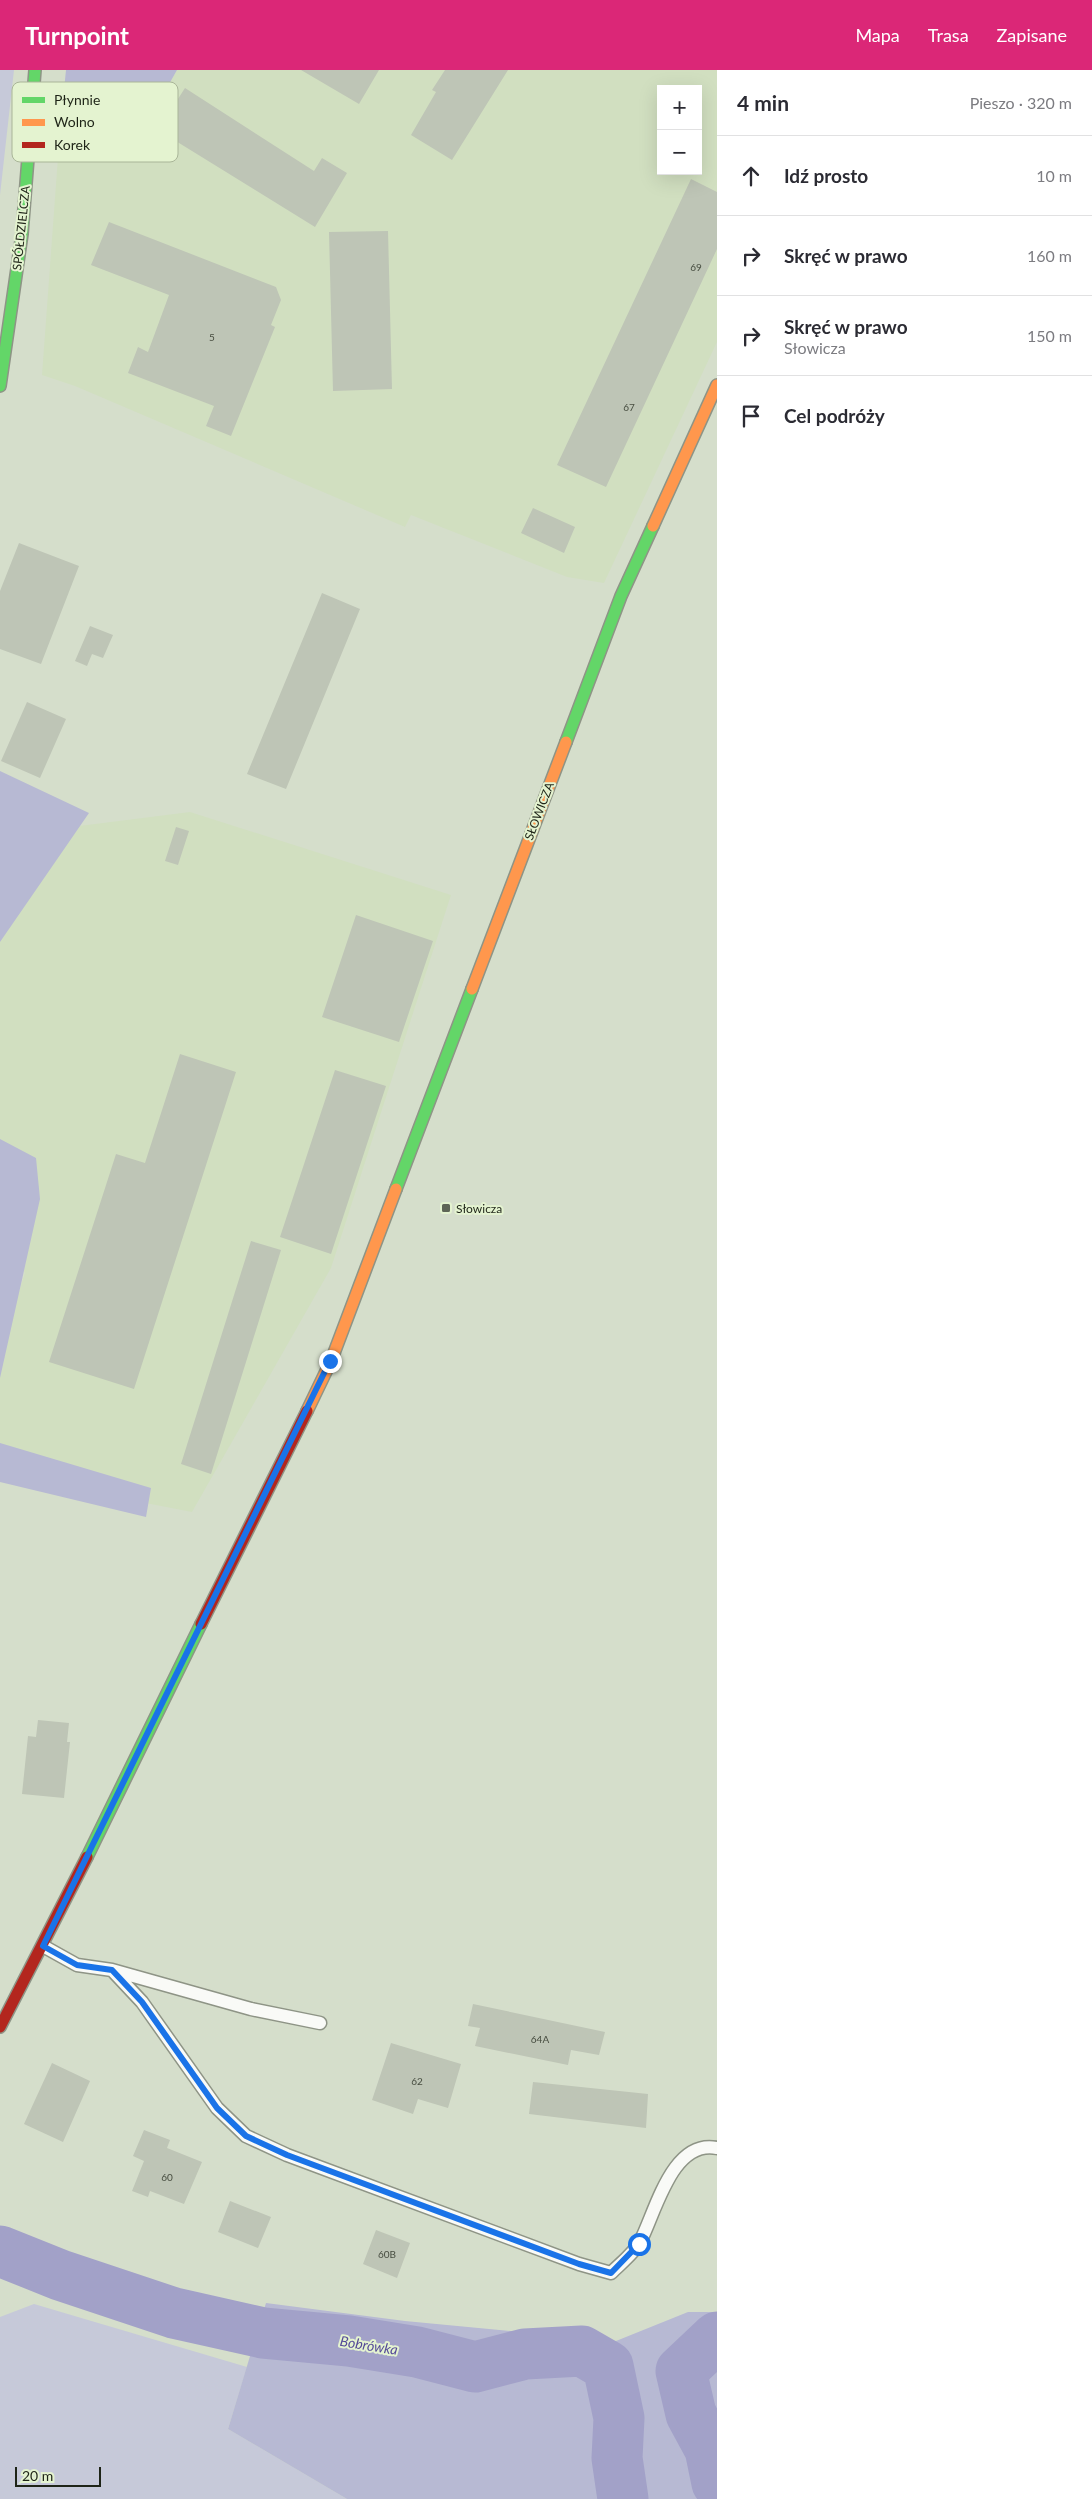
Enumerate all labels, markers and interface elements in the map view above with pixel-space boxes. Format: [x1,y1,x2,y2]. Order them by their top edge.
text: Turnpoint [25,21,129,50]
text: Mapa [855,24,900,46]
text: Trasa [928,24,969,46]
text: Zapisane [997,24,1067,46]
legend [12,82,178,162]
map controls [657,85,702,175]
button: + [657,85,702,130]
text: 4 min [737,90,789,115]
text: Płynnie [54,91,100,108]
text: Pieszo · 320 m [970,93,1072,112]
text: Wolno [54,113,95,130]
button: − [657,130,702,175]
text: Korek [54,136,91,153]
icon: ahead [737,162,765,190]
text: Idź prosto [784,164,868,187]
text: 10 m [1036,166,1072,185]
street label: SPÓŁDZIELCZA [9,184,33,271]
icon: right [737,242,765,270]
text: Skręć w prawo [784,244,908,267]
text: 160 m [1027,246,1072,265]
house number: 69 [690,261,702,273]
text: Skręć w prawo [784,315,908,338]
icon: right [737,322,765,350]
text: 150 m [1027,326,1072,345]
house number: 5 [209,331,215,343]
text: Słowicza [784,338,846,357]
house number: 67 [623,401,635,413]
icon: arrive [737,402,765,430]
text: Cel podróży [784,404,885,427]
street label: SŁOWICZA [521,779,557,842]
place label: Słowicza [456,1201,502,1216]
marker: Słowicza [440,1202,452,1214]
route end [319,1350,342,1373]
house number: 64A [531,2033,549,2045]
house number: 62 [411,2075,423,2087]
house number: 60 [161,2171,173,2183]
route start [628,2233,651,2256]
house number: 60B [378,2248,396,2260]
water label: Bobrówka [339,2332,399,2358]
scale bar [15,2464,101,2487]
text: 20 m [22,2467,53,2484]

